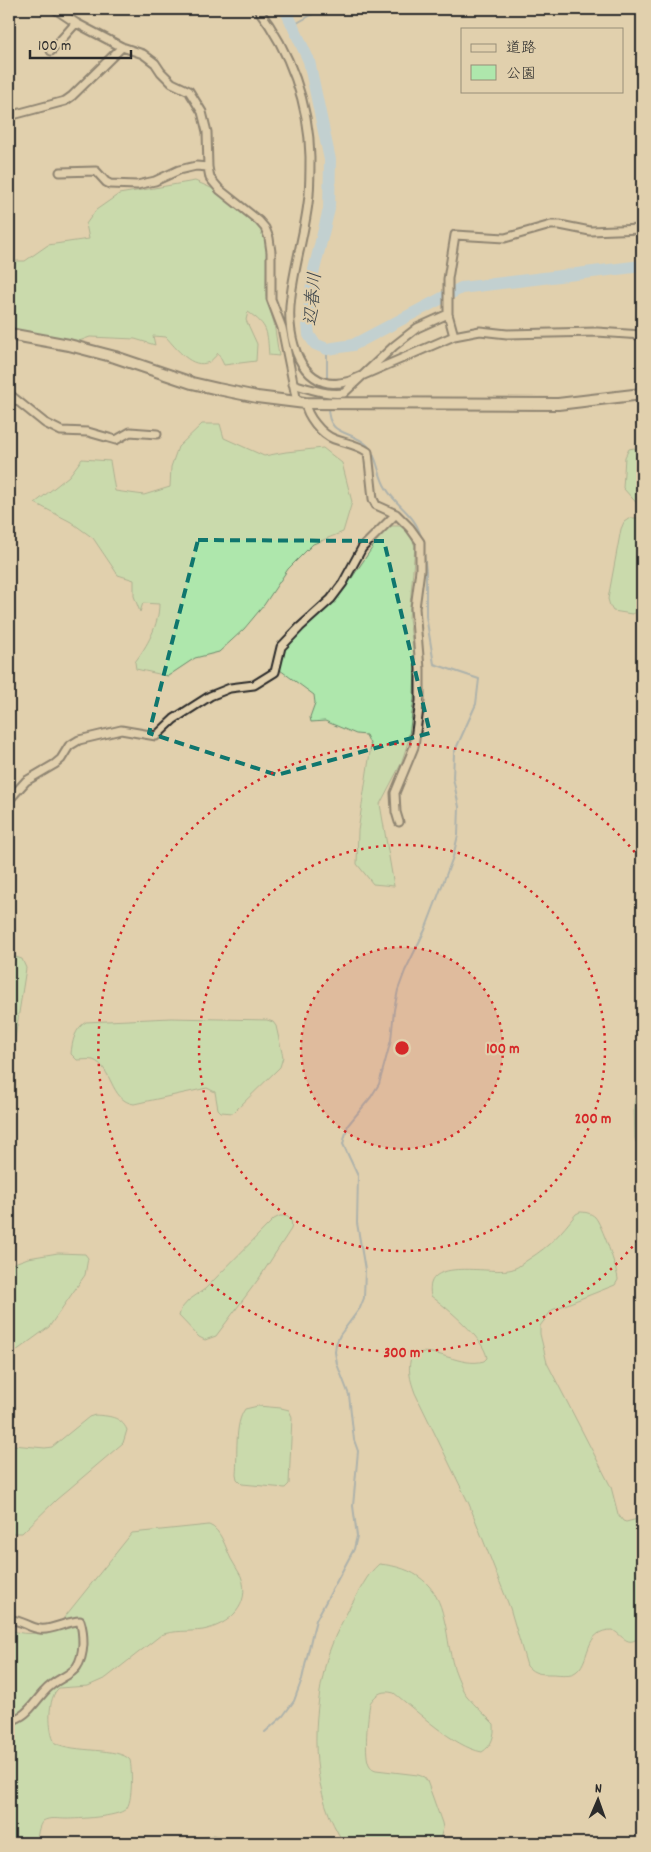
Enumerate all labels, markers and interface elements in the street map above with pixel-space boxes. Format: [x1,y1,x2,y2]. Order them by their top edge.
scale bar [30,28,131,60]
legend [461,28,624,92]
text: 100 m [38,36,71,58]
text: 道路 [506,38,536,60]
text: 公園 [506,64,536,86]
water label: 辺春川 [300,271,329,327]
centre of rings [393,1039,411,1057]
text: 100 m [486,1039,520,1061]
text: 200 m [575,1109,611,1131]
text: 300 m [384,1343,420,1365]
north arrow [574,1774,624,1824]
text: N [595,1779,602,1799]

